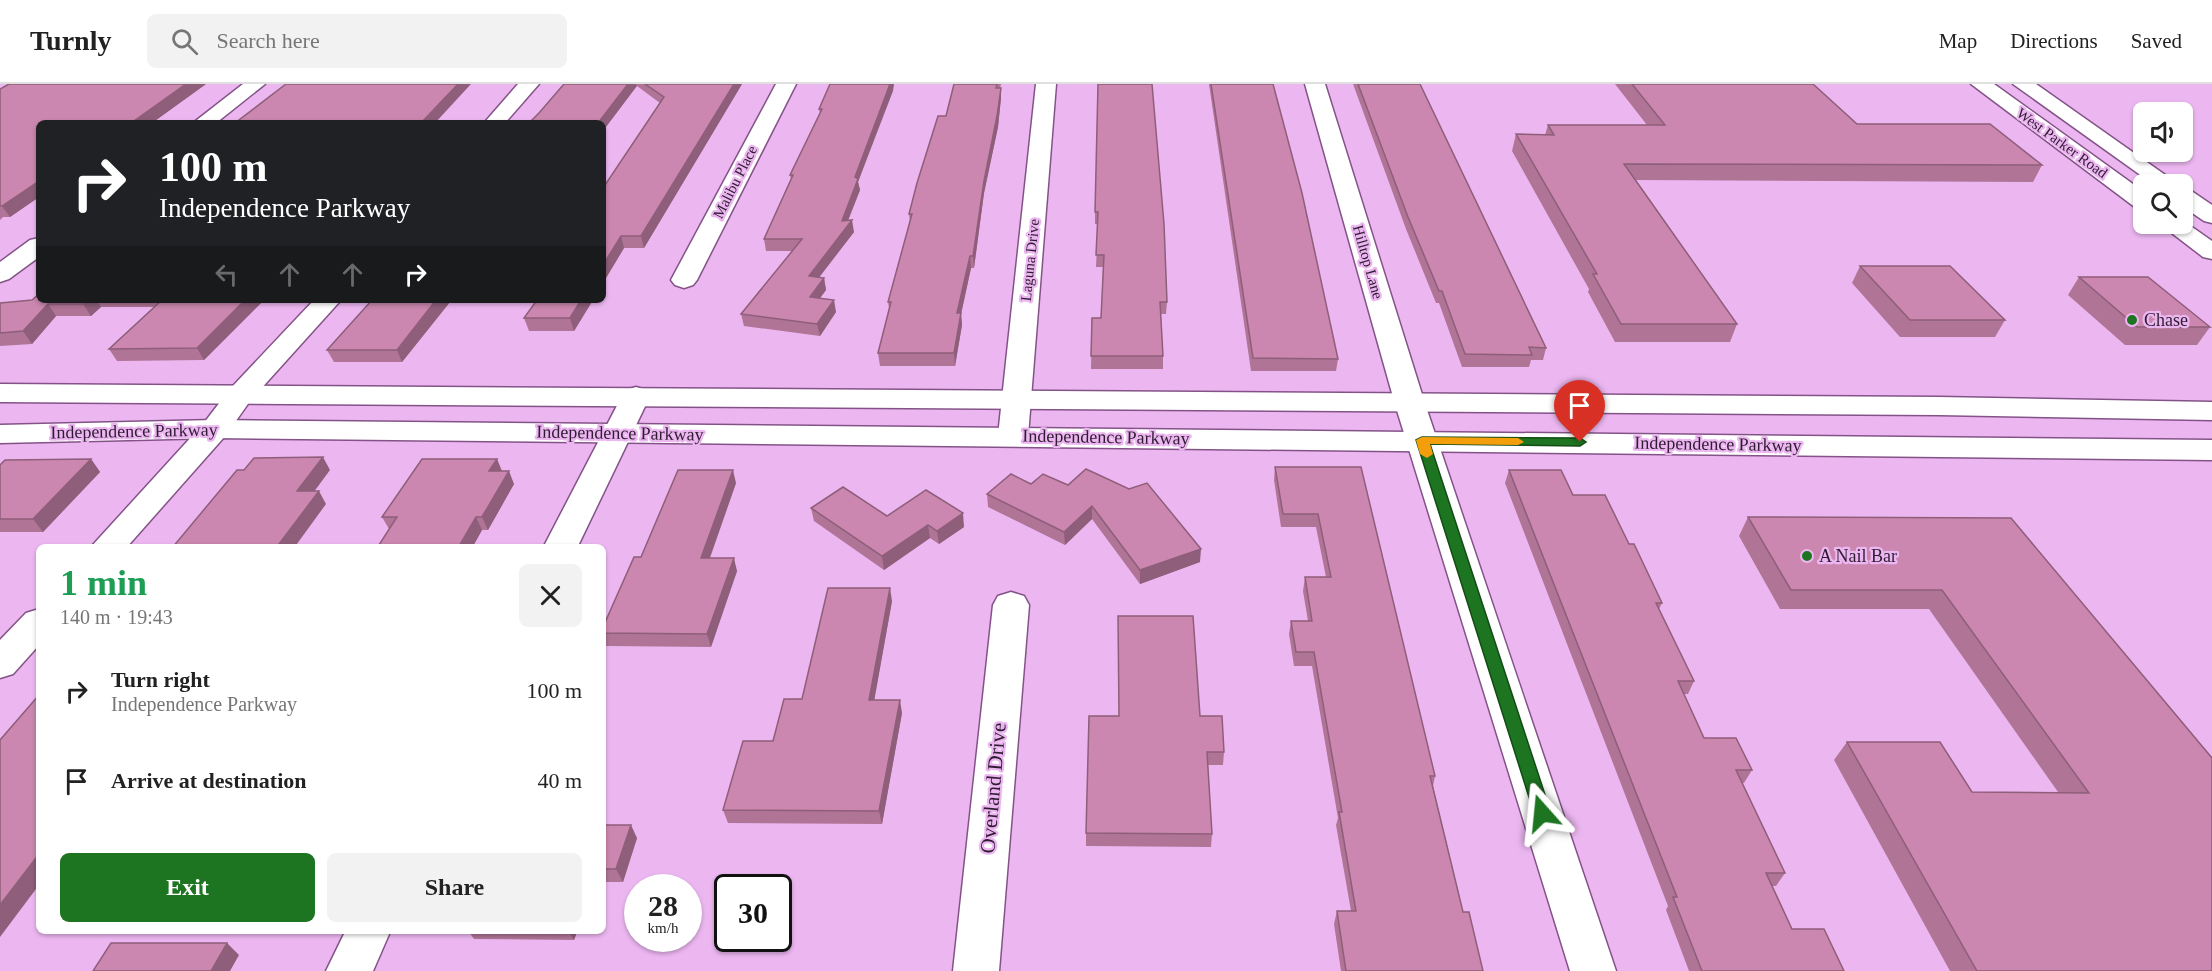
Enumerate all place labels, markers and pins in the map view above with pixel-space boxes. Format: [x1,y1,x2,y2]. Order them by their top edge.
place label: Chase [2144,310,2188,330]
marker: Chase [2125,313,2139,327]
pin [1554,380,1605,442]
place label: A Nail Bar [1819,546,1897,566]
marker: A Nail Bar [1800,549,1814,563]

